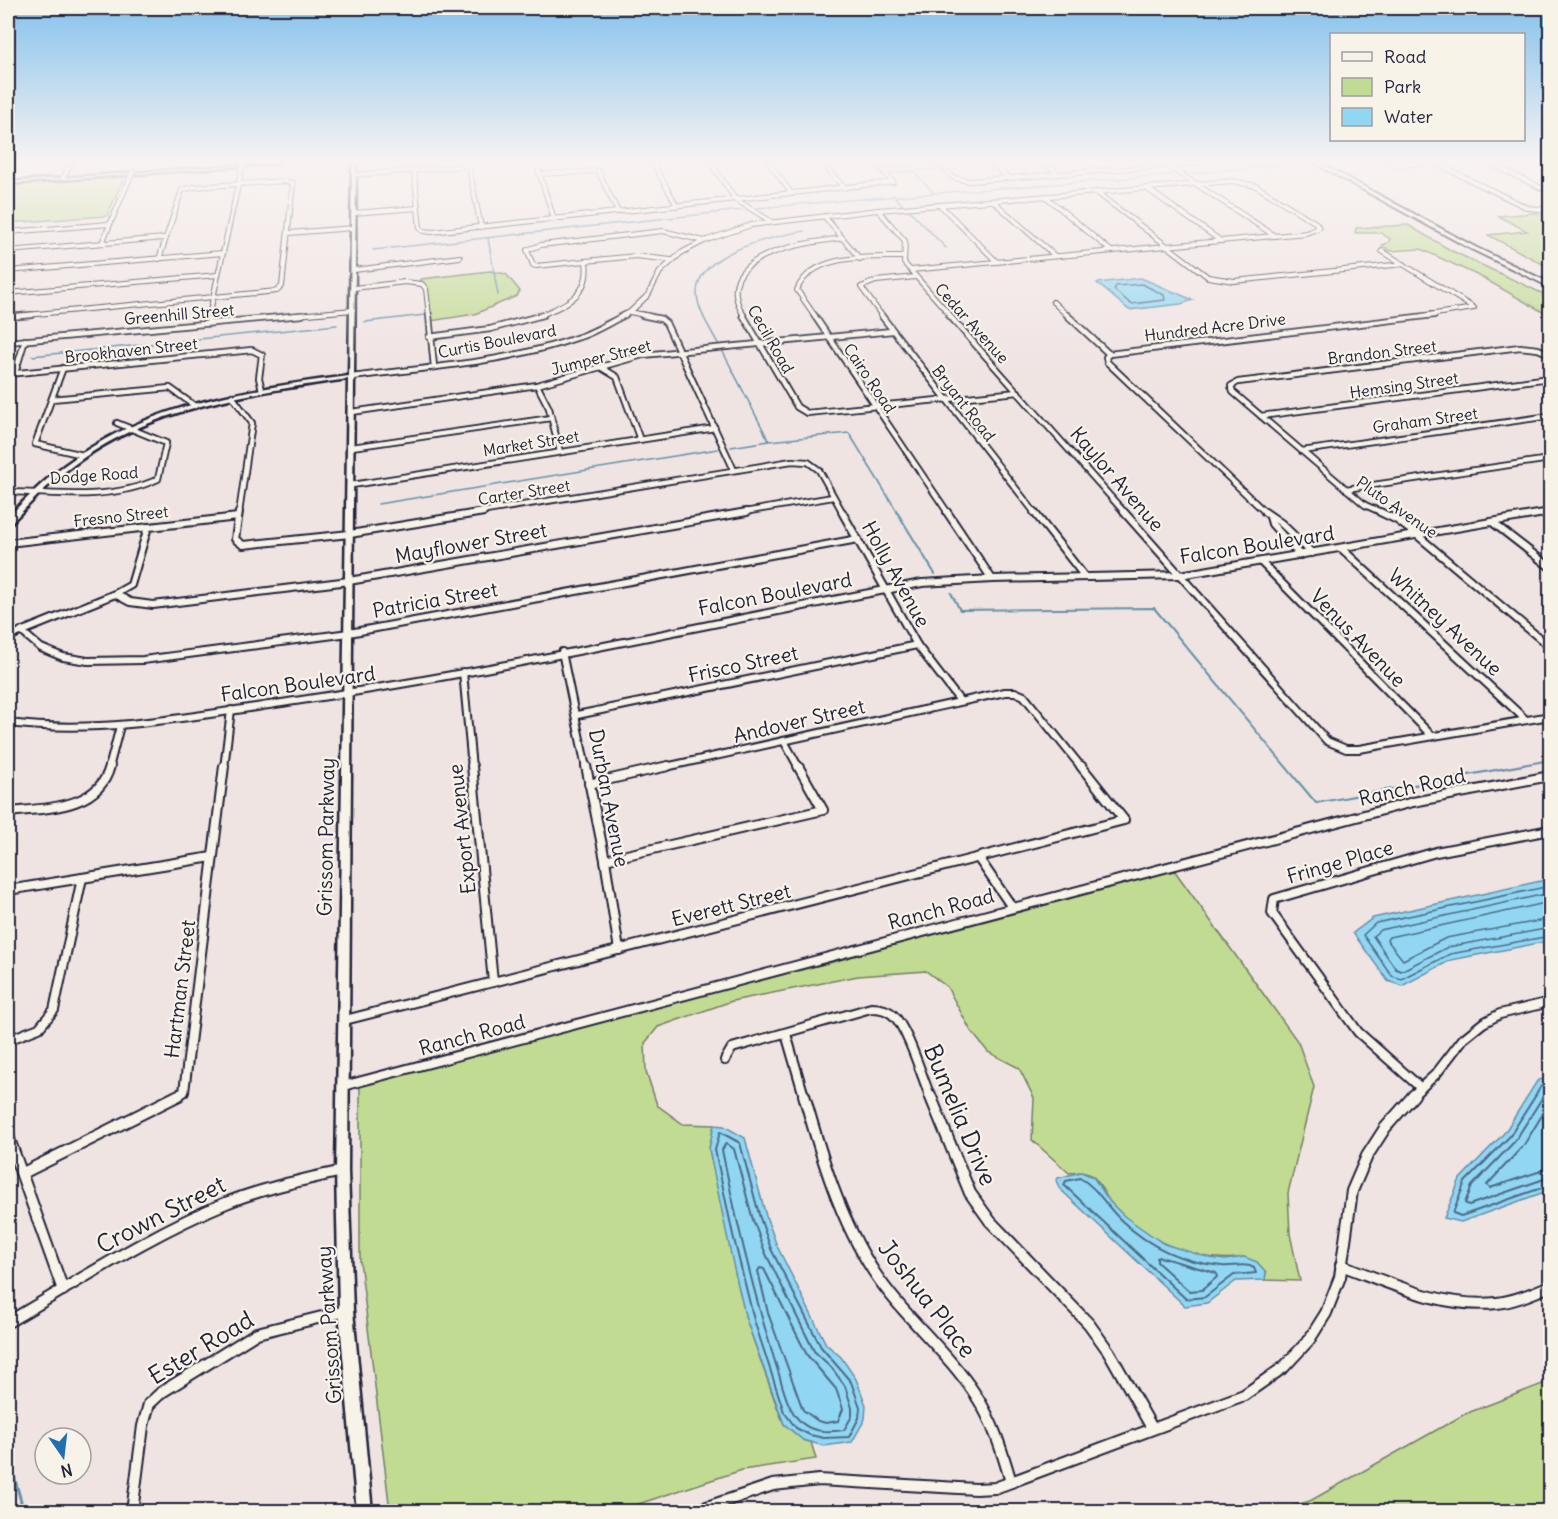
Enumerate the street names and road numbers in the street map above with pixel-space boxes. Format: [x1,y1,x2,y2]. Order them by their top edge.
street label: Cedar Avenue [931,279,1013,367]
street label: Greenhill Street [123,299,236,329]
street label: Cecil Road [743,301,799,377]
street label: Hundred Acre Drive [1143,308,1287,346]
street label: Curtis Boulevard [436,320,558,362]
street label: Brookhaven Street [64,333,199,367]
street label: Jumper Street [549,335,654,379]
street label: Brandon Street [1326,335,1438,369]
street label: Cairo Road [839,339,901,417]
street label: Bryant Road [928,361,1000,445]
street label: Hemsing Street [1348,367,1460,403]
street label: Graham Street [1371,403,1479,437]
street label: Kaylor Avenue [1065,421,1170,536]
street label: Market Street [481,425,581,460]
street label: Dodge Road [49,462,139,488]
street label: Pluto Avenue [1353,472,1441,542]
street label: Carter Street [477,475,572,509]
street label: Fresno Street [73,501,170,531]
street label: Holly Avenue [857,516,936,631]
street label: Mayflower Street [393,517,549,568]
street label: Falcon Boulevard [1178,520,1336,569]
street label: Whitney Avenue [1383,563,1507,681]
street label: Falcon Boulevard [696,566,854,621]
street label: Patricia Street [370,576,500,623]
street label: Venus Avenue [1305,583,1411,692]
street label: Frisco Street [686,640,800,687]
street label: Falcon Boulevard [219,660,377,707]
street label: Andover Street [731,693,867,748]
street label: Durban Avenue [584,727,635,869]
street label: Grissom Parkway [312,758,339,916]
street label: Ranch Road [1356,762,1468,811]
street label: Export Avenue [442,763,481,895]
street label: Fringe Place [1284,834,1396,889]
street label: Everett Street [669,878,793,931]
street label: Ranch Road [885,882,997,935]
street label: Hartman Street [159,918,200,1060]
street label: Ranch Road [416,1008,528,1061]
street label: Bumelia Drive [918,1039,1004,1190]
street label: Crown Street [91,1169,230,1260]
street label: Joshua Place [872,1233,983,1363]
street label: Grissom Parkway [311,1245,347,1405]
street label: Ester Road [142,1304,259,1390]

